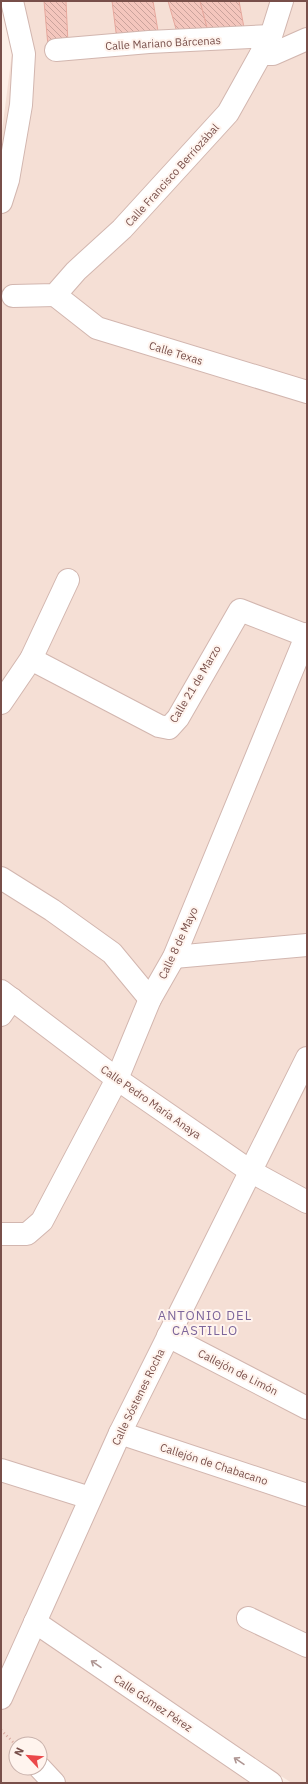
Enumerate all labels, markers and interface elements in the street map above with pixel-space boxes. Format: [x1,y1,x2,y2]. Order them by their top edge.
street label: Calle Mariano Bárcenas [105,33,221,53]
street label: Calle Francisco Berriozábal [122,121,222,229]
street label: Calle Texas [147,338,205,368]
street label: Calle 21 de Marzo [166,643,224,725]
street label: Calle 8 de Mayo [155,905,201,981]
street label: Calle Pedro María Anaya [98,1062,204,1142]
district label: ANTONIO DEL CASTILLO [158,1307,252,1339]
street label: Calle Sóstenes Rocha [108,1346,168,1448]
street label: Callejón de Limón [196,1346,280,1398]
street label: Callejón de Chabacano [158,1440,270,1488]
one-way arrow [91,1660,102,1668]
street label: Calle Gómez Pérez [111,1671,195,1735]
north arrow [8,1736,48,1776]
text: N [11,1745,27,1758]
one-way arrow [233,1757,244,1765]

